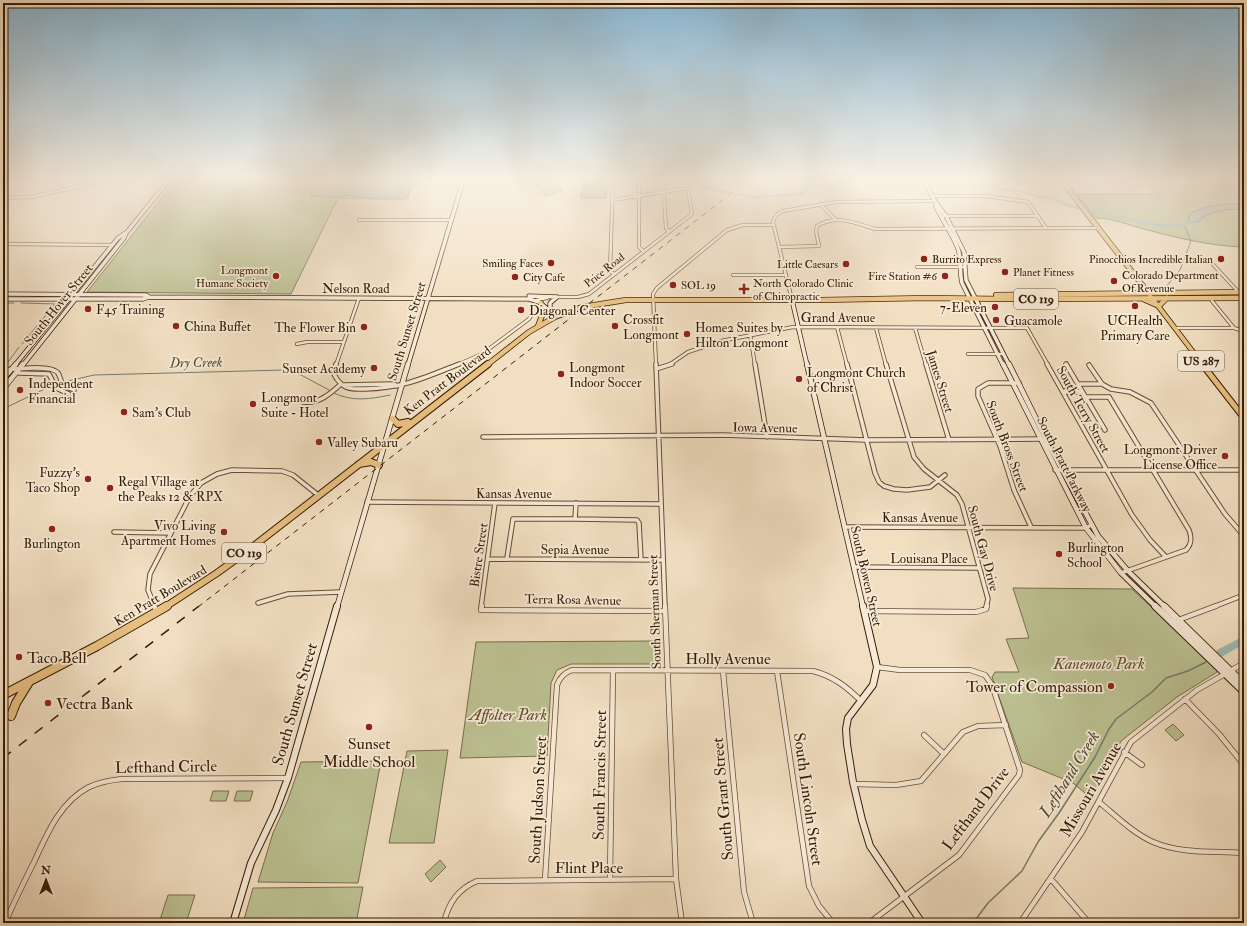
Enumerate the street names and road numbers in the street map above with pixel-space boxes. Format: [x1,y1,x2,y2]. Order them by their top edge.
street label: Price Road [582,250,628,290]
street label: South Hover Street [21,261,97,349]
street label: South Sunset Street [384,280,430,383]
street label: Nelson Road [322,281,390,297]
road number: CO 119 [1014,289,1058,309]
street label: Grand Avenue [801,310,876,326]
street label: Ken Pratt Boulevard [401,342,495,419]
street label: James Street [923,347,957,414]
road number: US 287 [1178,351,1224,371]
street label: South Terry Street [1052,363,1114,456]
street label: South Bross Street [982,398,1032,494]
street label: South Pratt Parkway [1032,414,1095,516]
street label: Iowa Avenue [732,419,798,437]
street label: Kansas Avenue [476,486,552,502]
street label: South Gay Drive [963,504,1002,594]
street label: Kansas Avenue [882,510,958,526]
street label: Bistre Street [467,522,491,588]
street label: South Bowen Street [847,524,885,628]
street label: Sepia Avenue [541,542,610,559]
road number: CO 119 [222,543,266,563]
street label: Louisana Place [890,551,968,567]
street label: South Sherman Street [645,554,665,669]
street label: Ken Pratt Boulevard [111,562,210,630]
street label: Terra Rosa Avenue [524,591,622,609]
street label: South Sunset Street [268,641,322,768]
street label: Holly Avenue [685,649,771,669]
street label: South Francis Street [589,710,611,840]
street label: South Lincoln Street [789,731,827,867]
street label: South Judson Street [525,736,552,864]
street label: South Grant Street [708,737,738,861]
street label: Missouri Avenue [1056,738,1126,841]
street label: Lefthand Circle [115,756,217,778]
street label: Lefthand Drive [938,763,1014,854]
street label: Flint Place [555,858,623,878]

